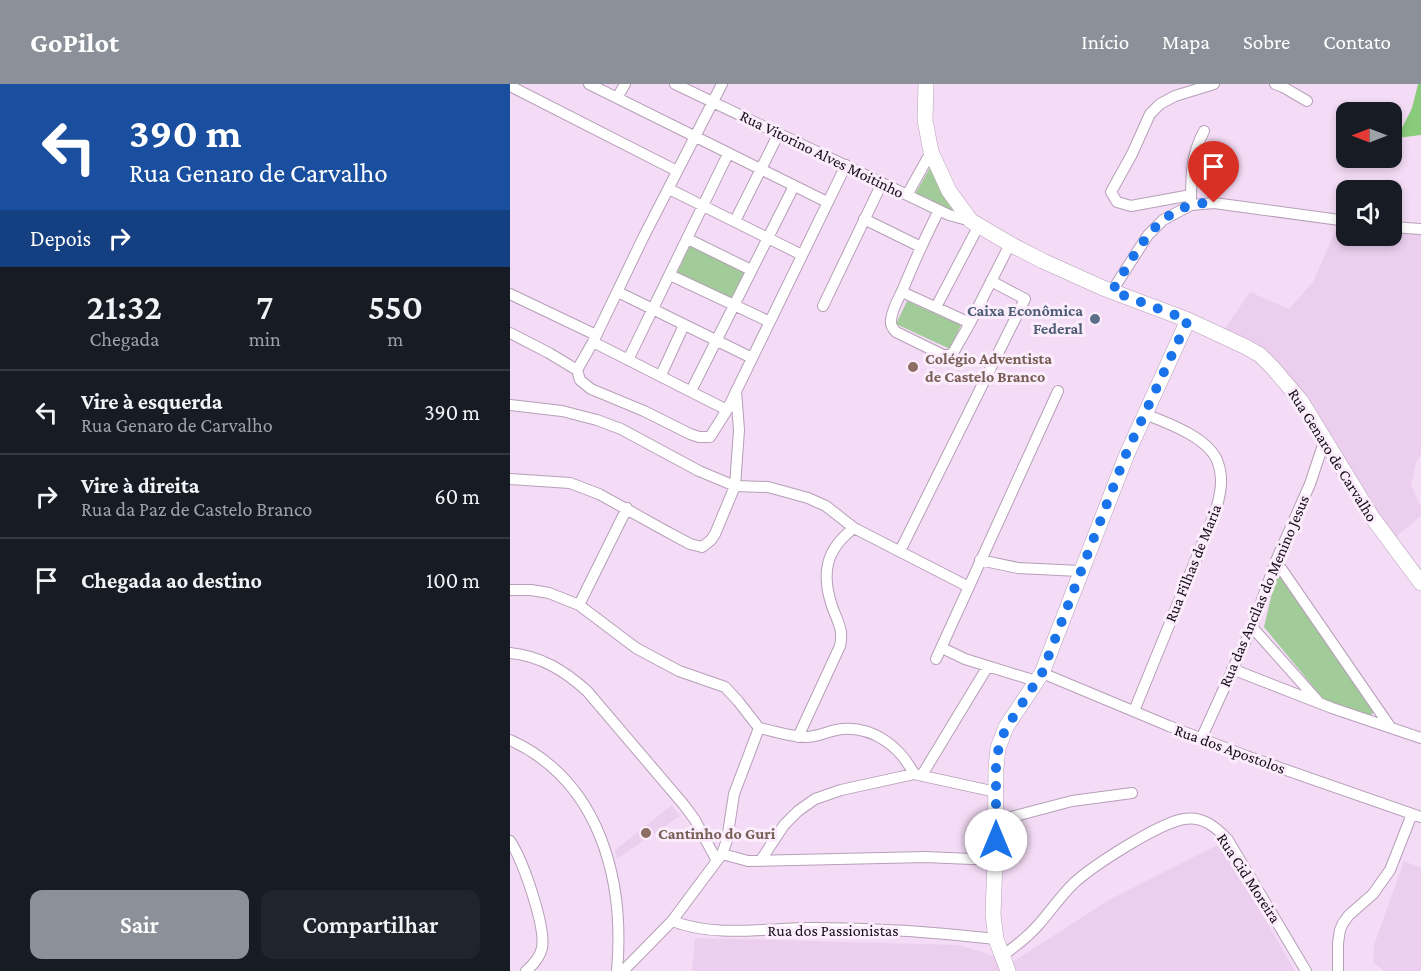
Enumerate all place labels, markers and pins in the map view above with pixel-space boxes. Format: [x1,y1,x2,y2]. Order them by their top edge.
pin [1188,141,1239,203]
place label: Caixa Econômica Federal [967,302,1083,337]
marker: Caixa Econômica Federal [1088,312,1102,326]
place label: Colégio Adventista de Castelo Branco [925,350,1052,385]
marker: Colégio Adventista de Castelo Branco [906,360,920,374]
place label: Cantinho do Guri [658,825,776,842]
marker: Cantinho do Guri [639,826,653,840]

